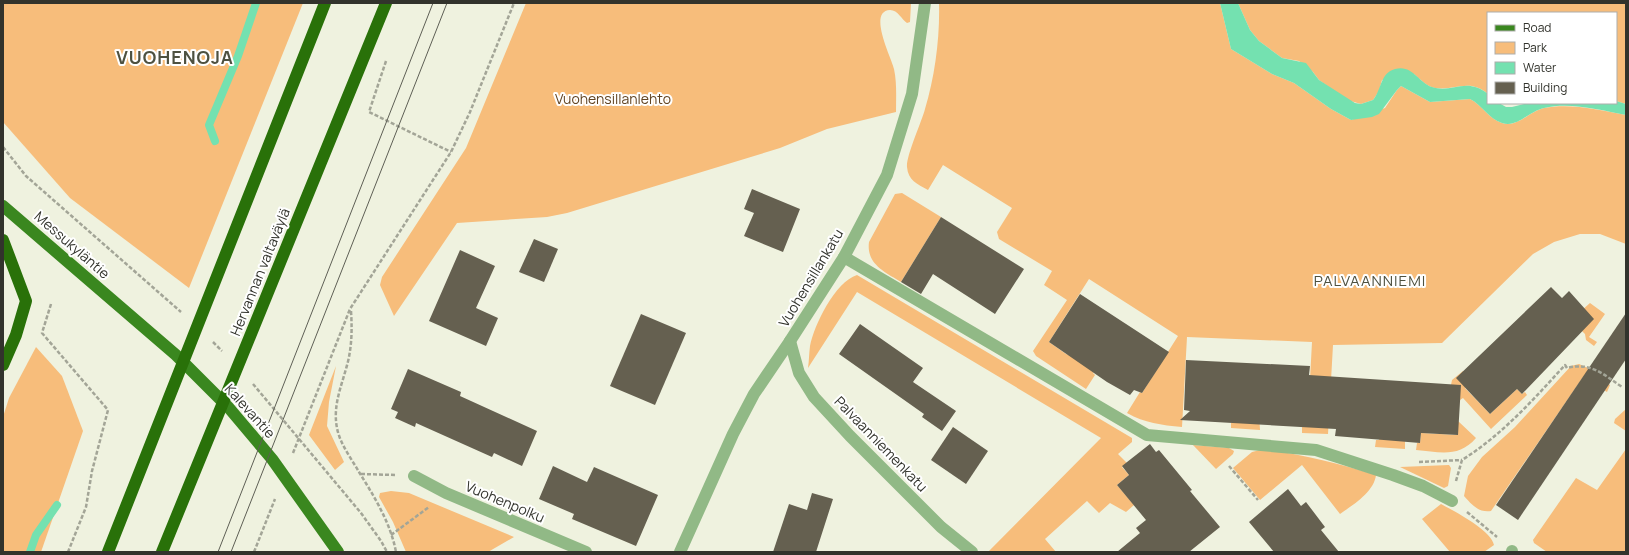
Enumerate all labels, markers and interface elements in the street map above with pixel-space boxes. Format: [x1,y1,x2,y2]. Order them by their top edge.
legend [1487,12,1617,104]
text: Road [1523,19,1551,36]
text: Park [1523,39,1548,56]
district label: VUOHENOJA [116,45,234,69]
text: Water [1523,59,1557,76]
text: Building [1523,79,1567,96]
park label: Vuohensillanlehto [555,89,671,108]
street label: Hervannan valtaväylä [225,205,294,338]
street label: Messukyläntie [31,207,114,283]
street label: Vuohensillankatu [774,225,847,330]
district label: PALVAANNIEMI [1314,270,1426,291]
street label: Kalevantie [221,379,280,442]
street label: Palvaanniemenkatu [831,392,932,496]
street label: Vuohenpolku [463,476,548,527]

